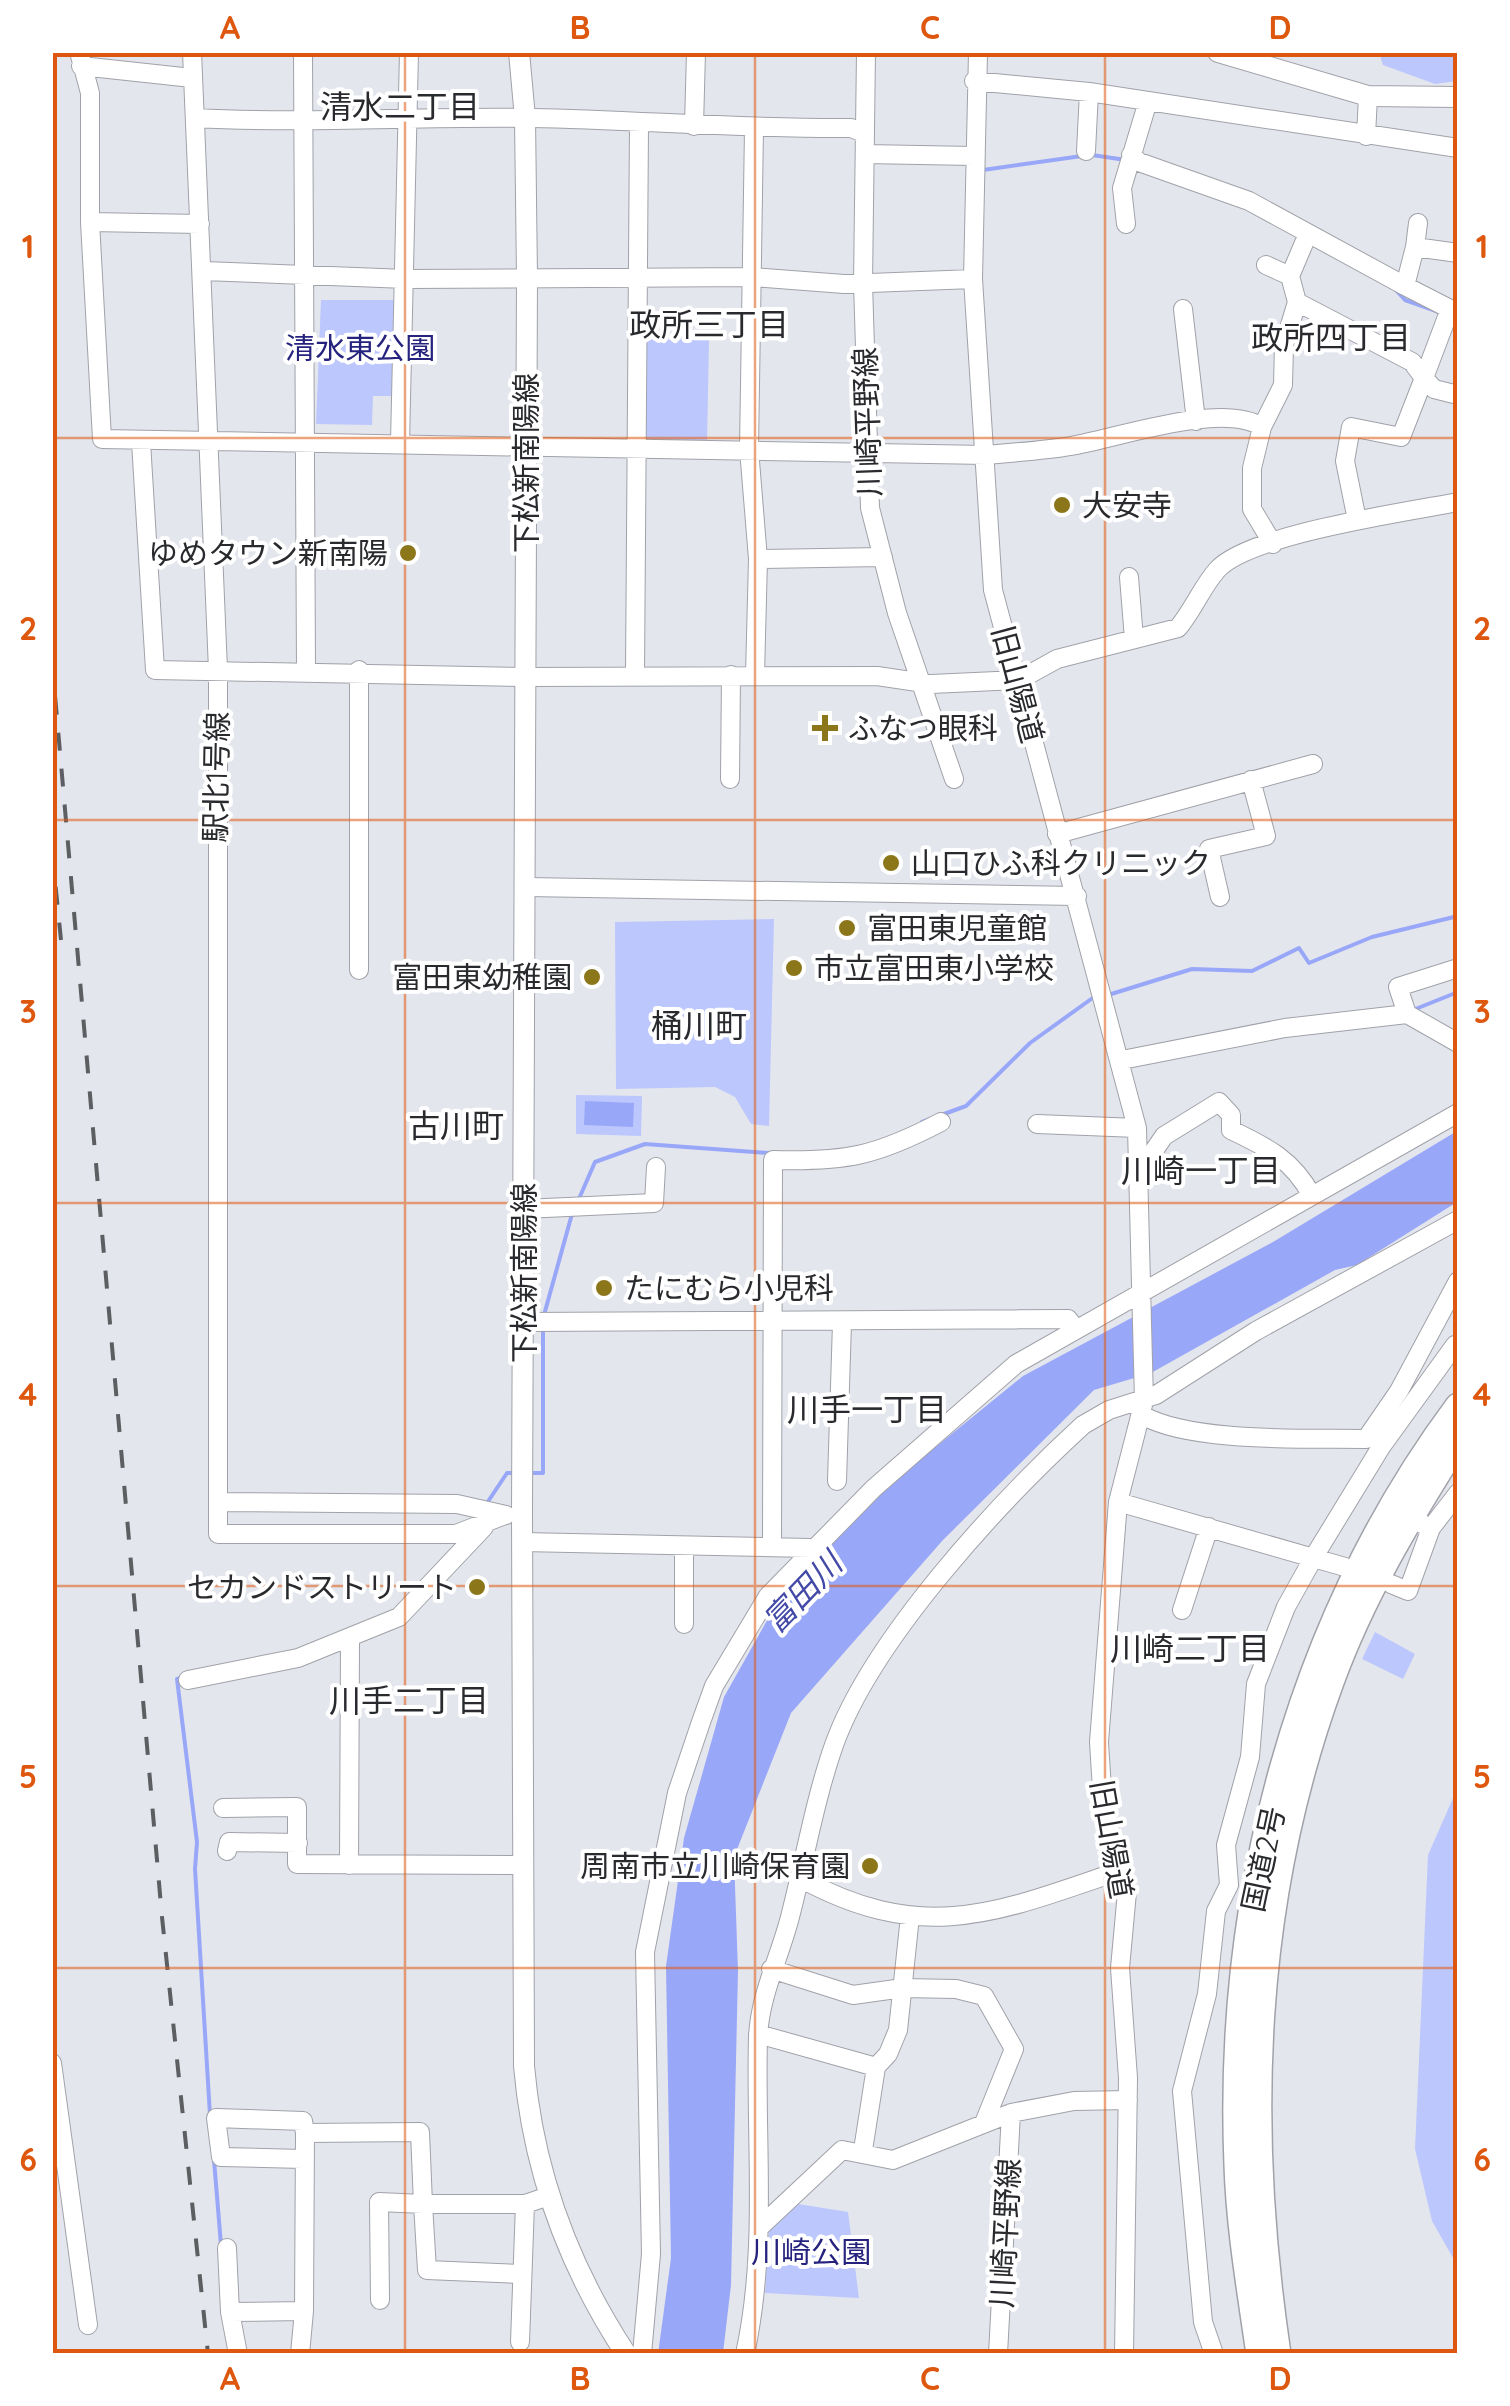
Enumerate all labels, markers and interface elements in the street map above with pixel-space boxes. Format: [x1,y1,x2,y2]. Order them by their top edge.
text: A [220,7,241,47]
text: B [570,7,590,47]
text: C [920,7,940,47]
text: D [1269,7,1291,47]
district label: 清水二丁目 [320,86,480,126]
text: 1 [22,226,34,266]
text: 1 [1476,226,1488,266]
district label: 政所三丁目 [629,304,789,344]
district label: 政所四丁目 [1251,317,1411,357]
park label: 清水東公園 [285,329,435,367]
street label: 川崎平野線 [845,346,889,498]
street label: 下松新南陽線 [507,373,545,553]
place label: 大安寺 [1082,486,1172,524]
marker: 大安寺 [1051,494,1073,516]
place label: ゆめタウン新南陽 [148,534,388,572]
marker: ゆめタウン新南陽 [397,542,419,564]
text: 2 [19,608,37,648]
text: 2 [1473,608,1491,648]
street label: 旧山陽道 [984,621,1052,747]
place label: ふなつ眼科 [848,709,998,747]
street label: 駅北1号線 [196,711,236,843]
marker: ふなつ眼科 [812,715,838,741]
place label: 山口ひふ科クリニック [911,844,1211,882]
marker: 山口ひふ科クリニック [880,852,902,874]
place label: 富田東児童館 [867,909,1047,947]
marker: 富田東児童館 [836,917,858,939]
place label: 市立富田東小学校 [814,949,1054,987]
marker: 市立富田東小学校 [783,957,805,979]
place label: 富田東幼稚園 [392,958,572,996]
marker: 富田東幼稚園 [581,966,603,988]
text: 3 [19,991,37,1031]
text: 3 [1473,991,1491,1031]
district label: 桶川町 [651,1005,747,1045]
district label: 古川町 [408,1105,504,1145]
district label: 川崎一丁目 [1121,1150,1281,1190]
street label: 下松新南陽線 [505,1183,543,1363]
place label: たにむら小児科 [624,1269,834,1307]
marker: たにむら小児科 [593,1277,615,1299]
text: 4 [19,1374,38,1414]
text: 4 [1473,1374,1492,1414]
district label: 川手一丁目 [787,1389,947,1429]
water label: 富田川 [754,1541,852,1640]
place label: セカンドストリート [187,1568,457,1606]
marker: セカンドストリート [466,1576,488,1598]
district label: 川崎二丁目 [1110,1628,1270,1668]
district label: 川手二丁目 [329,1680,489,1720]
text: 5 [19,1756,37,1796]
text: 5 [1473,1756,1491,1796]
street label: 旧山陽道 [1083,1777,1141,1901]
street label: 国道2号 [1233,1803,1293,1915]
place label: 周南市立川崎保育園 [580,1847,850,1885]
marker: 周南市立川崎保育園 [859,1855,881,1877]
text: 6 [19,2139,37,2179]
text: 6 [1473,2139,1491,2179]
street label: 川崎平野線 [982,2157,1028,2309]
park label: 川崎公園 [751,2233,871,2271]
text: A [220,2358,241,2398]
text: B [570,2358,590,2398]
text: C [920,2358,940,2398]
text: D [1269,2358,1291,2398]

